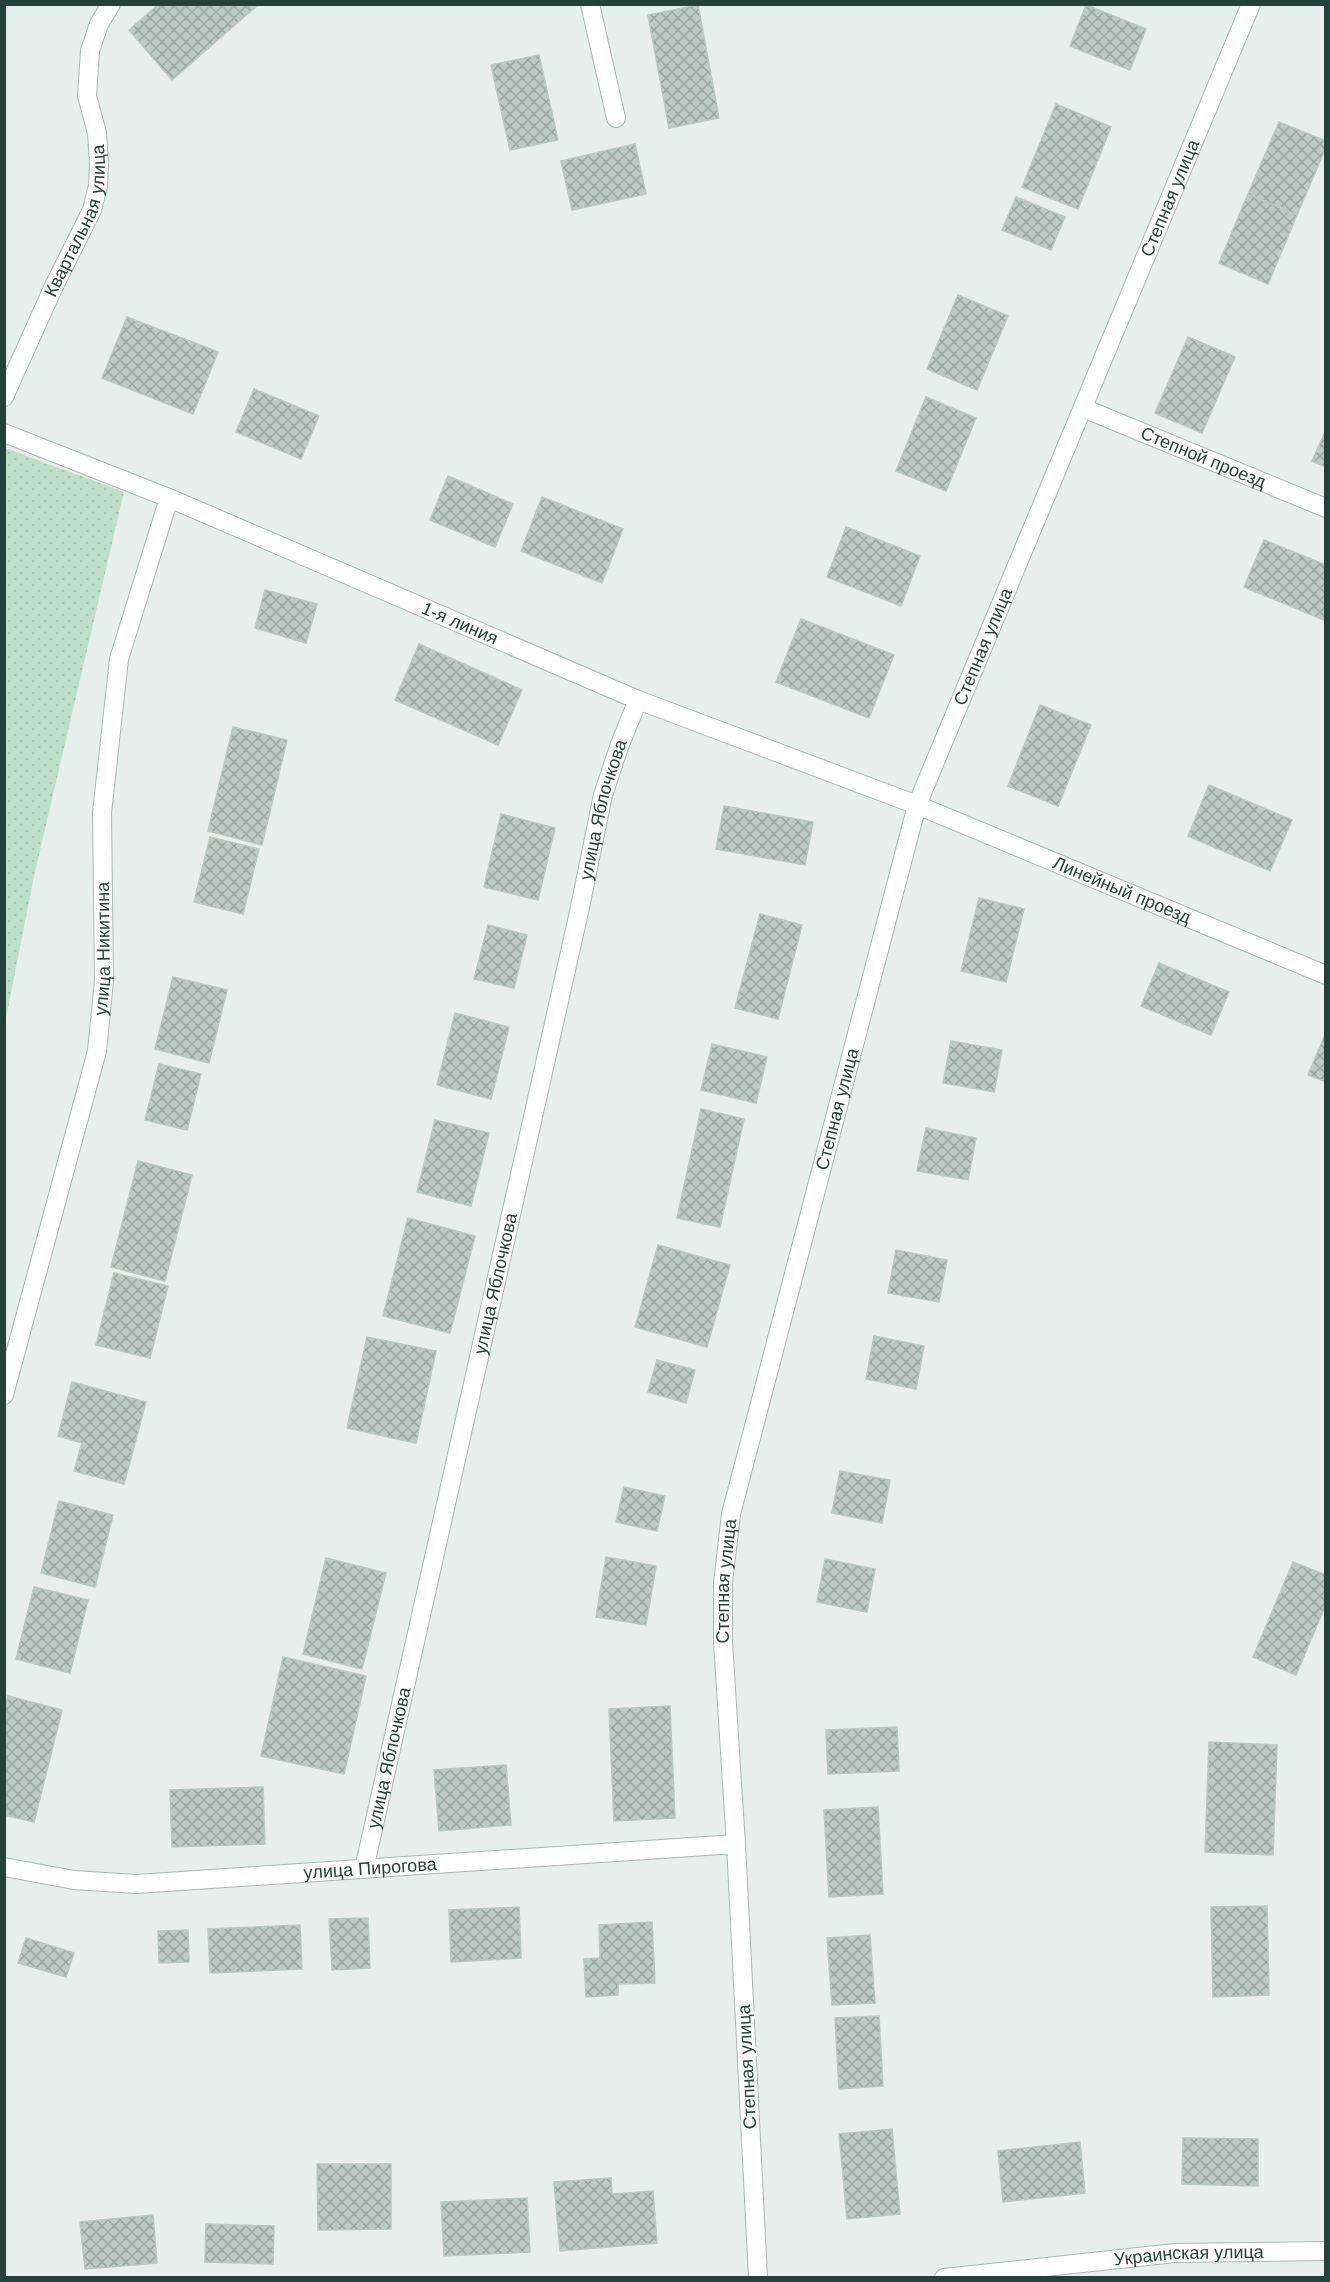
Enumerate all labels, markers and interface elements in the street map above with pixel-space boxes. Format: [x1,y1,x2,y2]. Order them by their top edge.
street label: Степная улица [1137,136,1204,260]
street label: Квартальная улица [41,143,109,300]
street label: Степной проезд [1138,423,1269,492]
street label: Степная улица [950,584,1017,708]
street label: 1-я линия [419,598,501,648]
street label: улица Яблочкова [576,736,631,882]
street label: Линейный проезд [1050,853,1194,928]
street label: улица Никитина [91,881,114,1016]
street label: Степная улица [812,1045,863,1172]
street label: улица Яблочкова [470,1210,521,1356]
street label: Степная улица [713,1517,740,1644]
street label: улица Яблочкова [363,1684,415,1830]
street label: улица Пирогова [303,1854,438,1883]
street label: Степная улица [734,2003,760,2130]
street label: Украинская улица [1113,2242,1265,2270]

